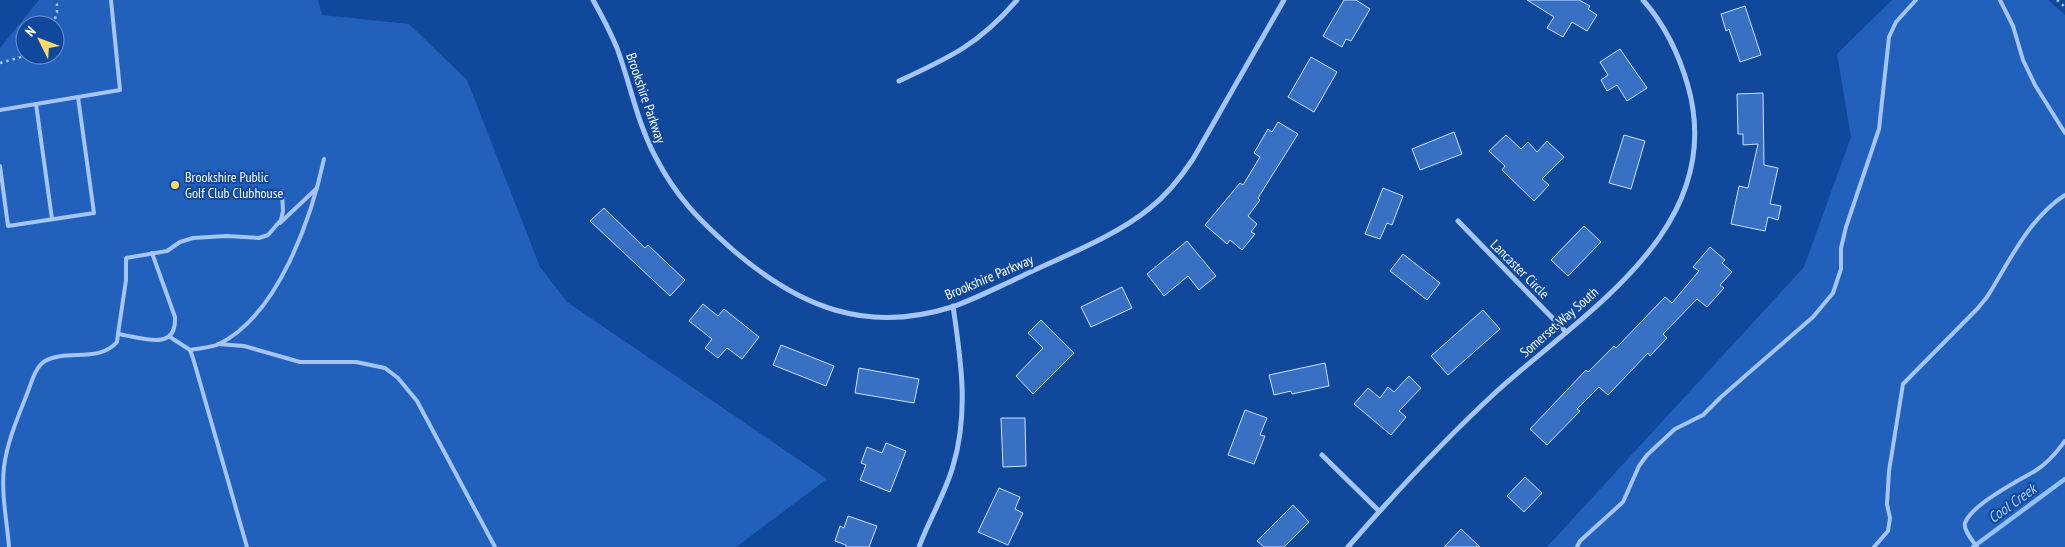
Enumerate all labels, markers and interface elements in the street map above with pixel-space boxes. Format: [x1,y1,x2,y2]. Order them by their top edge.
north arrow [15,15,65,65]
text: N [21,22,40,40]
street label: Brookshire Parkway [622,50,670,146]
place label: Brookshire Public Golf Club Clubhouse [185,168,283,202]
marker: Brookshire Public Golf Club Clubhouse [169,179,181,191]
street label: Lancaster Circle [1487,236,1553,302]
street label: Brookshire Parkway [942,250,1037,304]
street label: Somerset Way South [1516,283,1602,361]
water label: Cool Creek [1984,478,2042,527]

